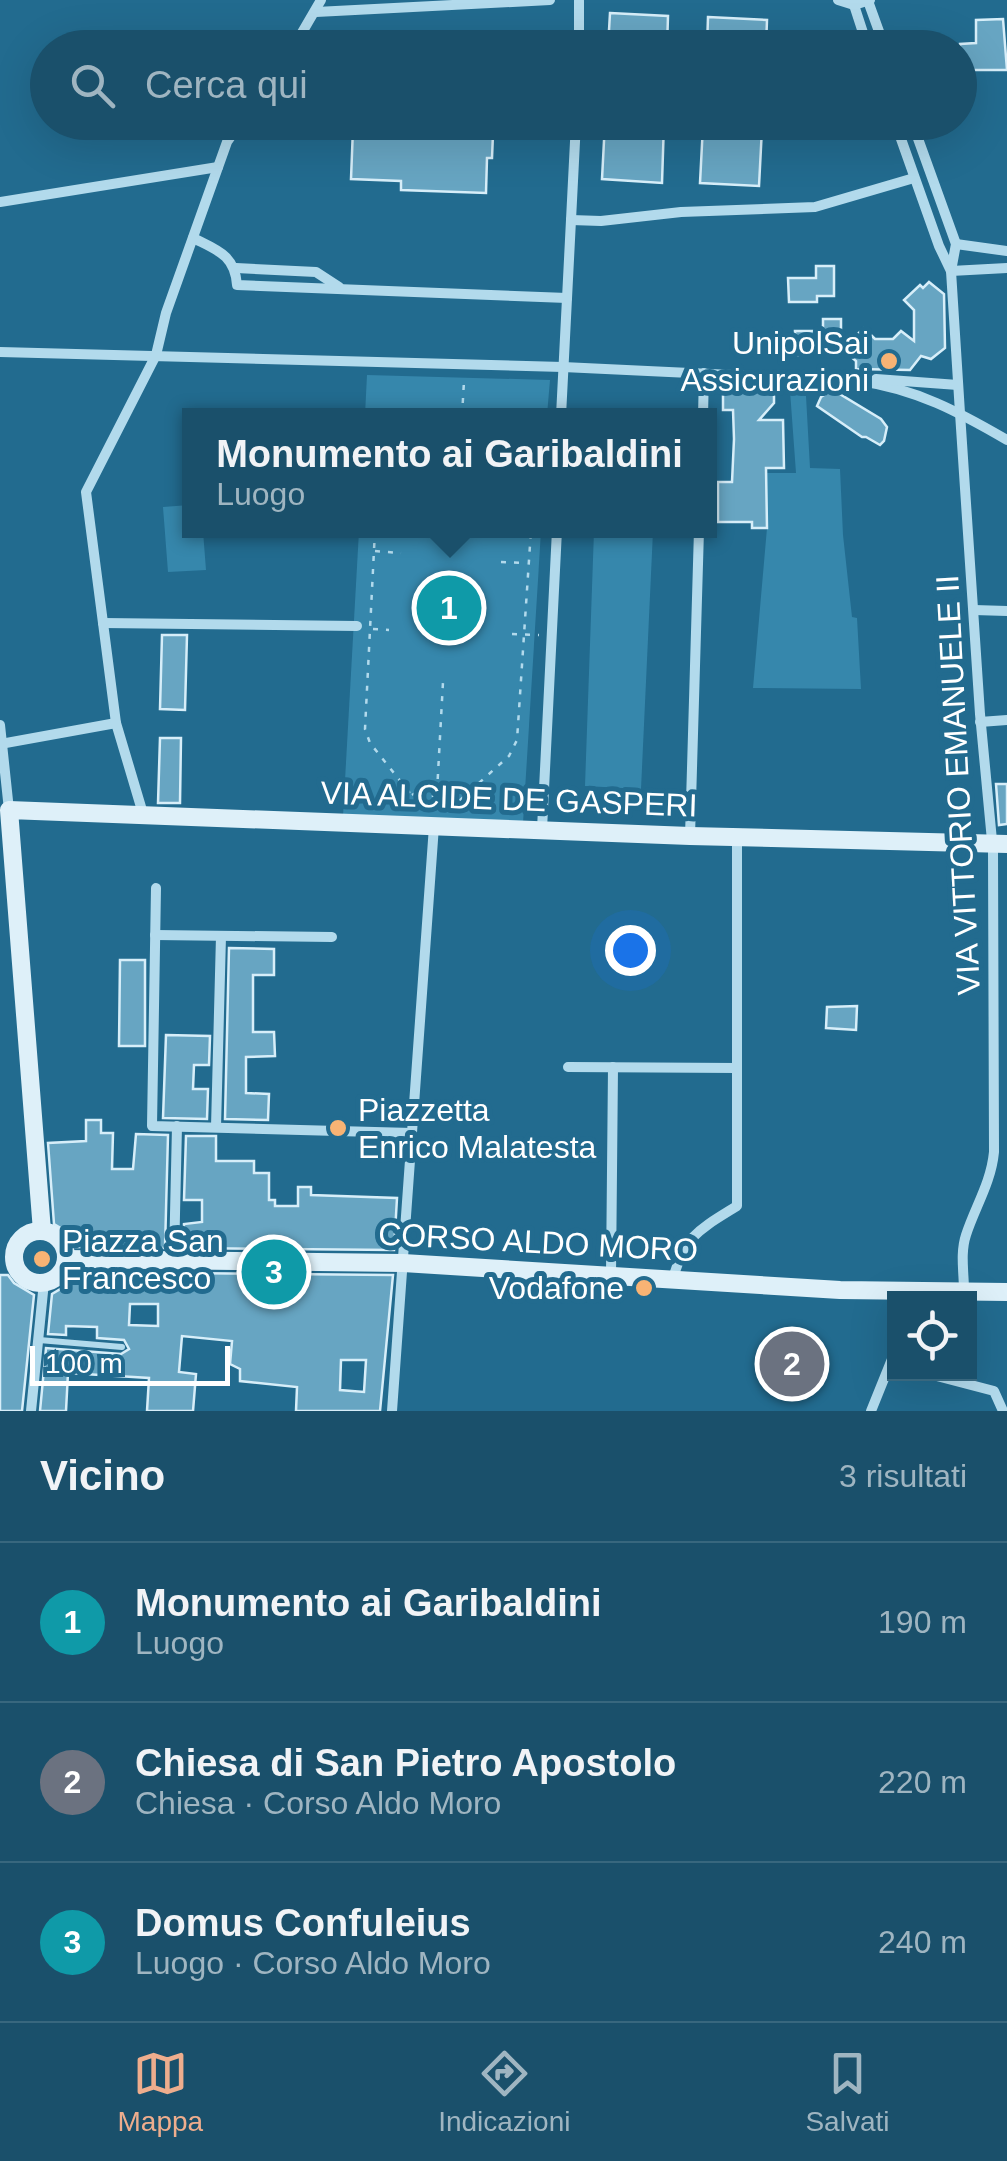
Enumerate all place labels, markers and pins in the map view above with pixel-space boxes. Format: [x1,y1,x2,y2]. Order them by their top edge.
place label: UnipolSai Assicurazioni [680,325,869,398]
marker: UnipolSai Assicurazioni [878,350,900,372]
pin: 1 [416,570,482,646]
place label: Piazzetta Enrico Malatesta [358,1092,597,1165]
marker: Piazzetta Enrico Malatesta [327,1117,349,1139]
place label: Piazza San Francesco [62,1223,224,1296]
pin: 3 [242,1234,306,1310]
marker: Piazza San Francesco [31,1248,53,1270]
place label: Vodafone [489,1270,624,1306]
marker: Vodafone [633,1277,655,1299]
pin: 2 [760,1326,824,1402]

